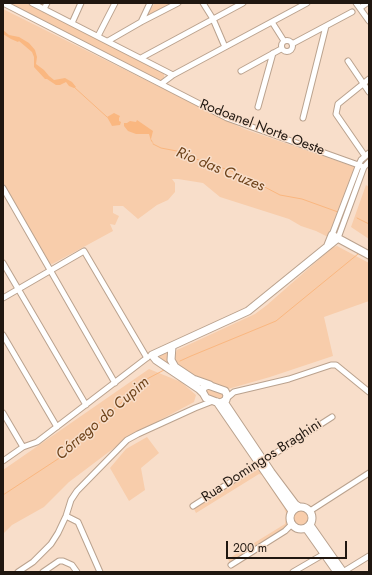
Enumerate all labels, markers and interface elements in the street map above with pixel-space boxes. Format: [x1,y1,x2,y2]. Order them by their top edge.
street label: Rodoanel Norte Oeste [197,96,327,160]
water label: Rio das Cruzes [173,144,267,196]
water label: Córrego do Cupim [53,374,153,464]
street label: Rua Domingos Braghini [199,416,325,506]
scale bar [228,533,349,559]
text: 200 m [233,539,267,557]

